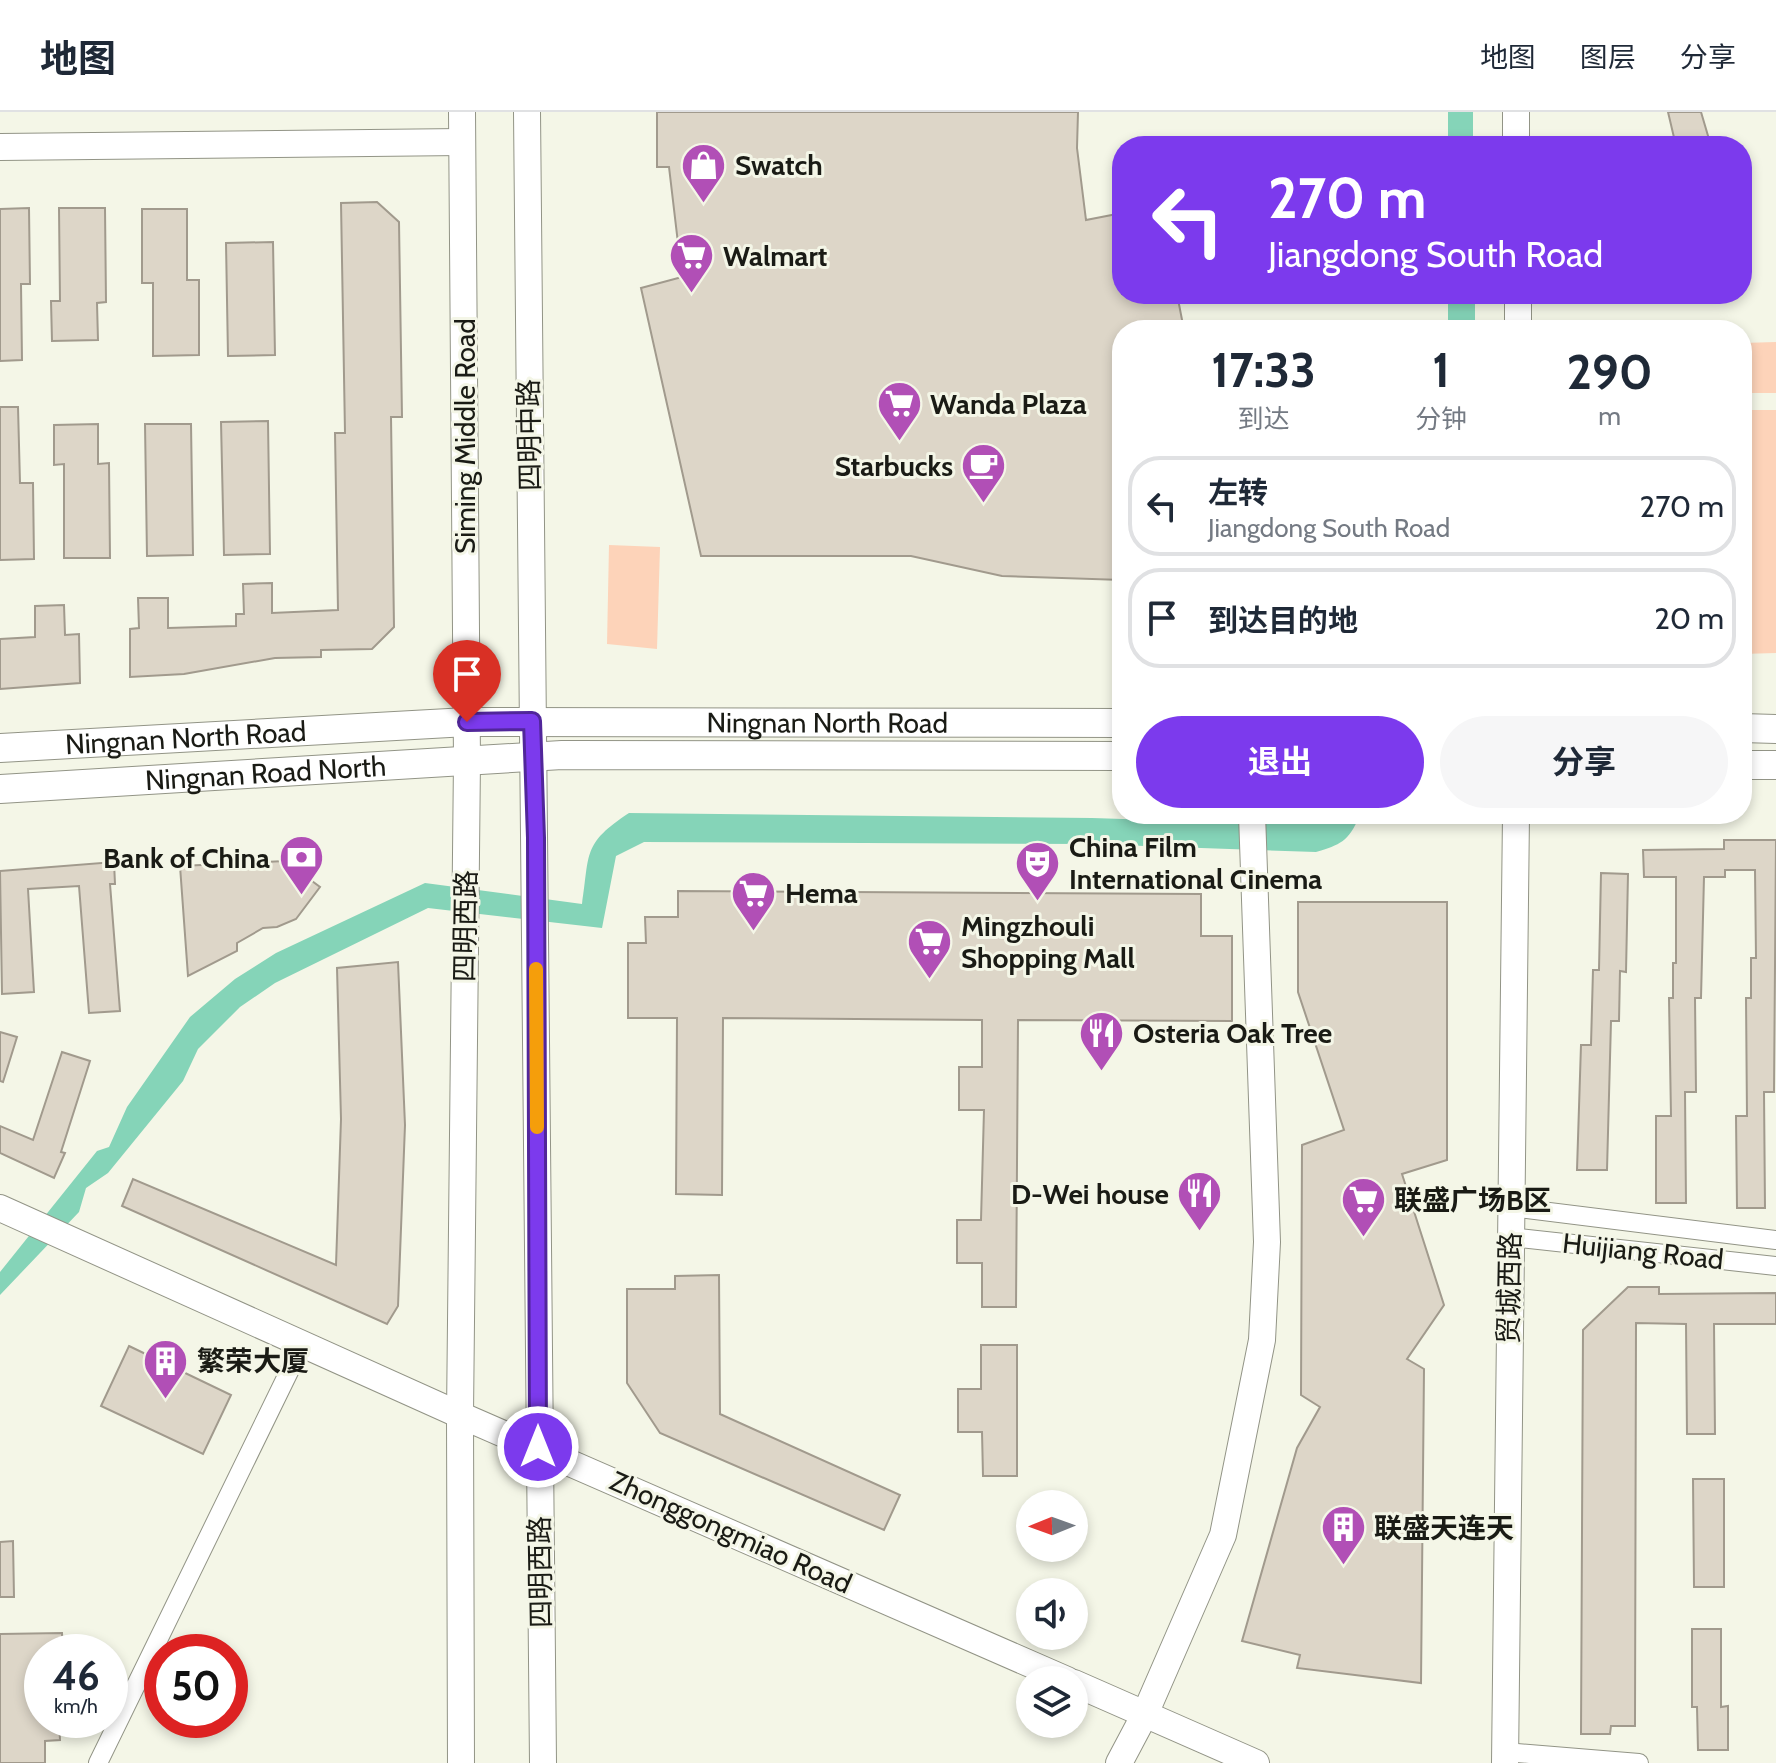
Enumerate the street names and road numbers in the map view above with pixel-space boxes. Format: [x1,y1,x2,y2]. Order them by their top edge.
street label: Siming Middle Road [448,318,482,554]
street label: 四明中路 [511,379,547,491]
street label: Ningnan North Road [707,705,948,740]
street label: Ningnan North Road [64,714,307,761]
street label: Ningnan Road North [144,749,387,797]
street label: 四明西路 [447,870,483,982]
street label: Huijiang Road [1561,1226,1725,1276]
street label: 贸城西路 [1491,1232,1527,1344]
street label: Zhonggongmiao Road [605,1463,857,1601]
street label: 四明西路 [522,1516,558,1628]

